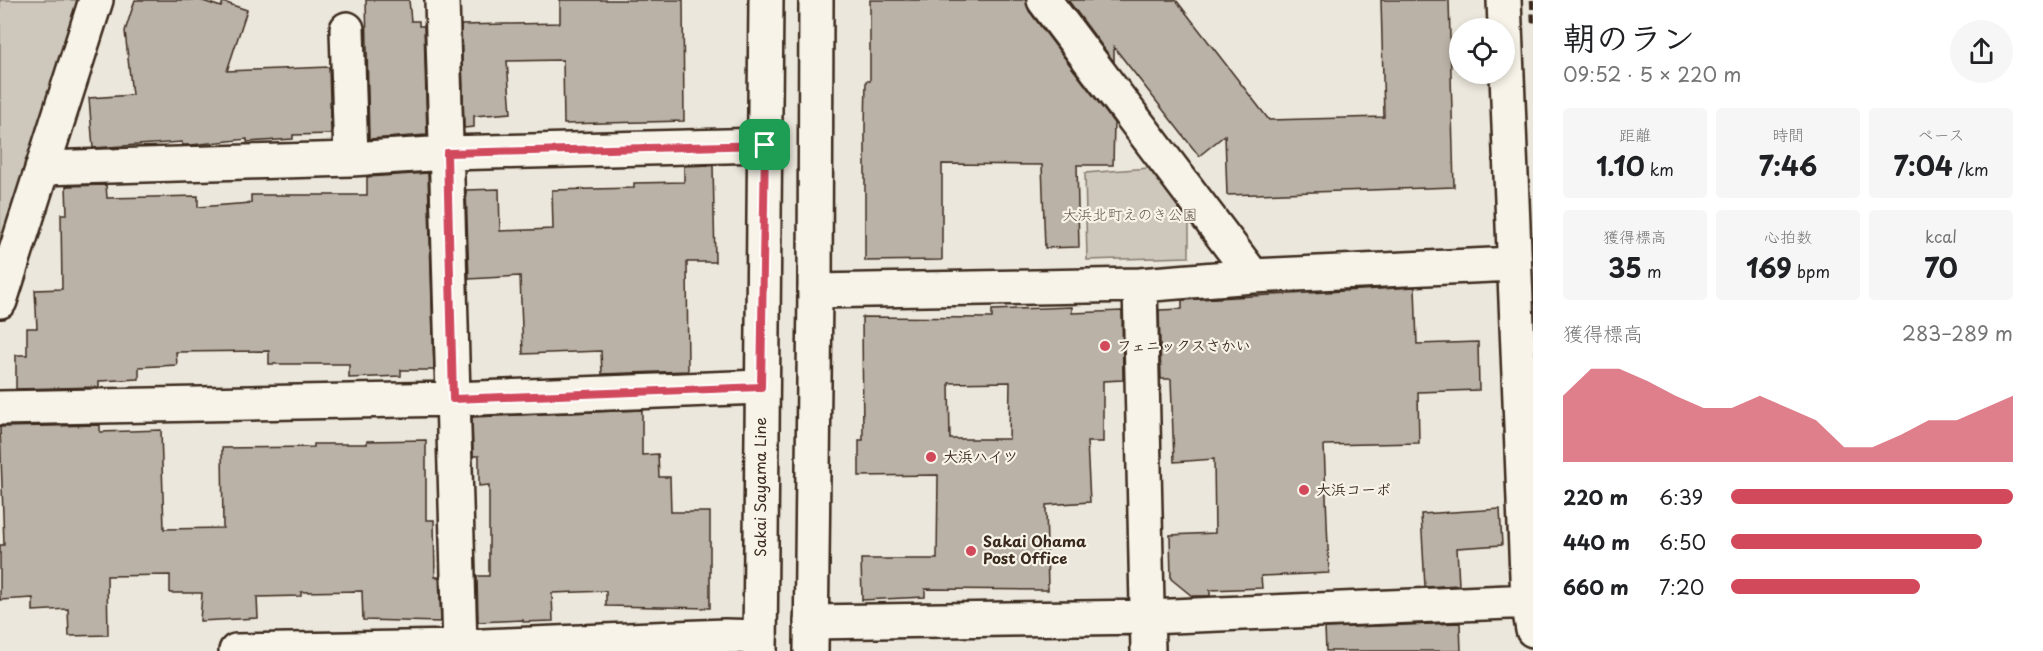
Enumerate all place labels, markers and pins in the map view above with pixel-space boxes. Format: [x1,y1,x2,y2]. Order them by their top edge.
pin [739,119,790,170]
place label: フェニックスさかい [1117,333,1251,356]
marker: フェニックスさかい [1098,339,1112,353]
place label: 大浜ハイツ [943,444,1018,467]
marker: 大浜ハイツ [924,450,938,464]
place label: 大浜コーポ [1316,477,1391,500]
marker: 大浜コーポ [1297,483,1311,497]
place label: Sakai Ohama Post Office [983,529,1087,569]
marker: Sakai Ohama Post Office [964,544,978,558]

